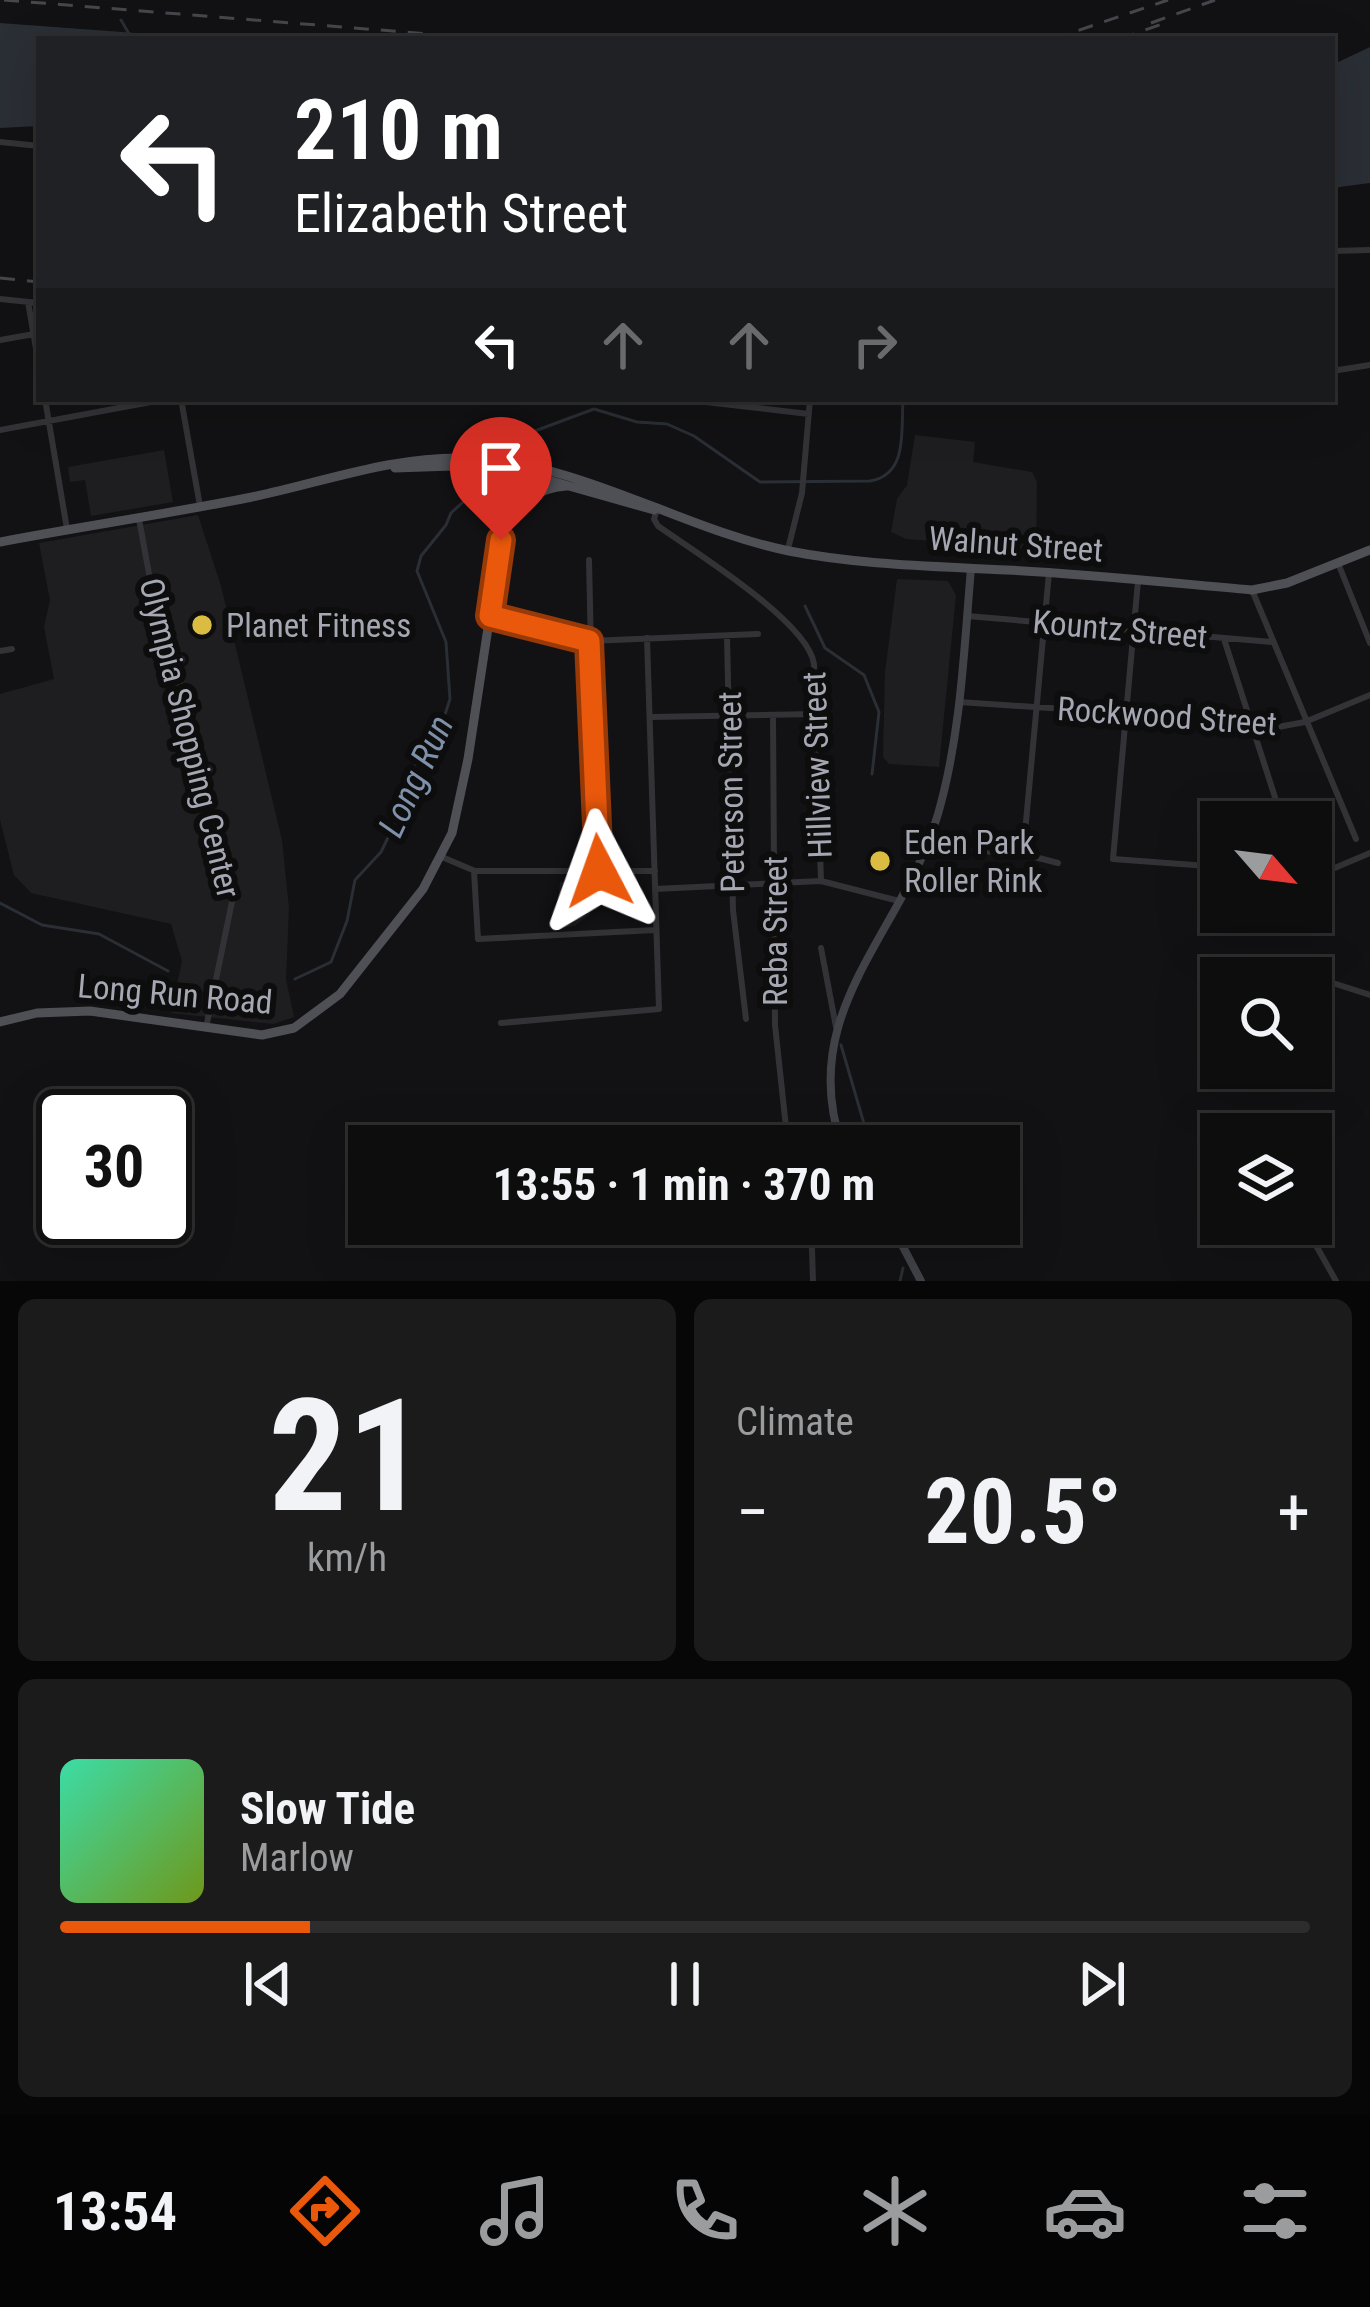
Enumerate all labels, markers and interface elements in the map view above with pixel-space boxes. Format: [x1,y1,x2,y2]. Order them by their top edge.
text: 210 m [294,81,503,180]
icon: left [96,84,252,240]
text: Elizabeth Street [294,182,628,245]
icon: left [464,312,530,378]
icon: ahead [590,312,656,378]
icon: ahead [716,312,782,378]
icon: right [842,312,908,378]
pin [450,417,552,540]
icon: arrive [468,435,534,501]
street label: Walnut Street [928,518,1104,570]
street label: Olympia Shopping Center [131,574,249,902]
street label: Kountz Street [1031,602,1209,656]
place label: Planet Fitness [226,606,411,645]
marker: Planet Fitness [189,612,215,638]
street label: Hillview Street [794,671,840,859]
street label: Rockwood Street [1056,689,1278,743]
street label: Peterson Street [710,691,752,893]
water label: Long Run [370,709,462,843]
north arrow [1200,801,1332,933]
map controls [1200,801,1332,1245]
position arrow [536,808,662,934]
place label: Eden Park Roller Rink [904,823,1042,900]
marker: Eden Park Roller Rink [867,848,893,874]
street label: Reba Street [756,856,795,1006]
button: search [1200,957,1332,1089]
street label: Long Run Road [76,966,274,1022]
speed limit sign: 30 [36,1089,192,1245]
button: layers [1200,1113,1332,1245]
text: 13:55 · 1 min · 370 m [493,1158,875,1211]
text: 21 [268,1365,426,1548]
text: Climate [736,1399,854,1445]
text: 20.5° [924,1460,1122,1565]
text: − [736,1474,769,1551]
text: + [1277,1474,1310,1551]
text: km/h [307,1535,387,1581]
text: Slow Tide [240,1782,415,1835]
text: Marlow [240,1835,354,1881]
icon: previous [235,1951,301,2017]
icon: pause [652,1951,718,2017]
icon: next [1069,1951,1135,2017]
icon: directions [283,2169,367,2253]
icon: music [473,2169,557,2253]
icon: phone [663,2169,747,2253]
icon: climate [853,2169,937,2253]
icon: car [1043,2169,1127,2253]
icon: filters [1233,2169,1317,2253]
text: 13:54 [53,2180,177,2243]

